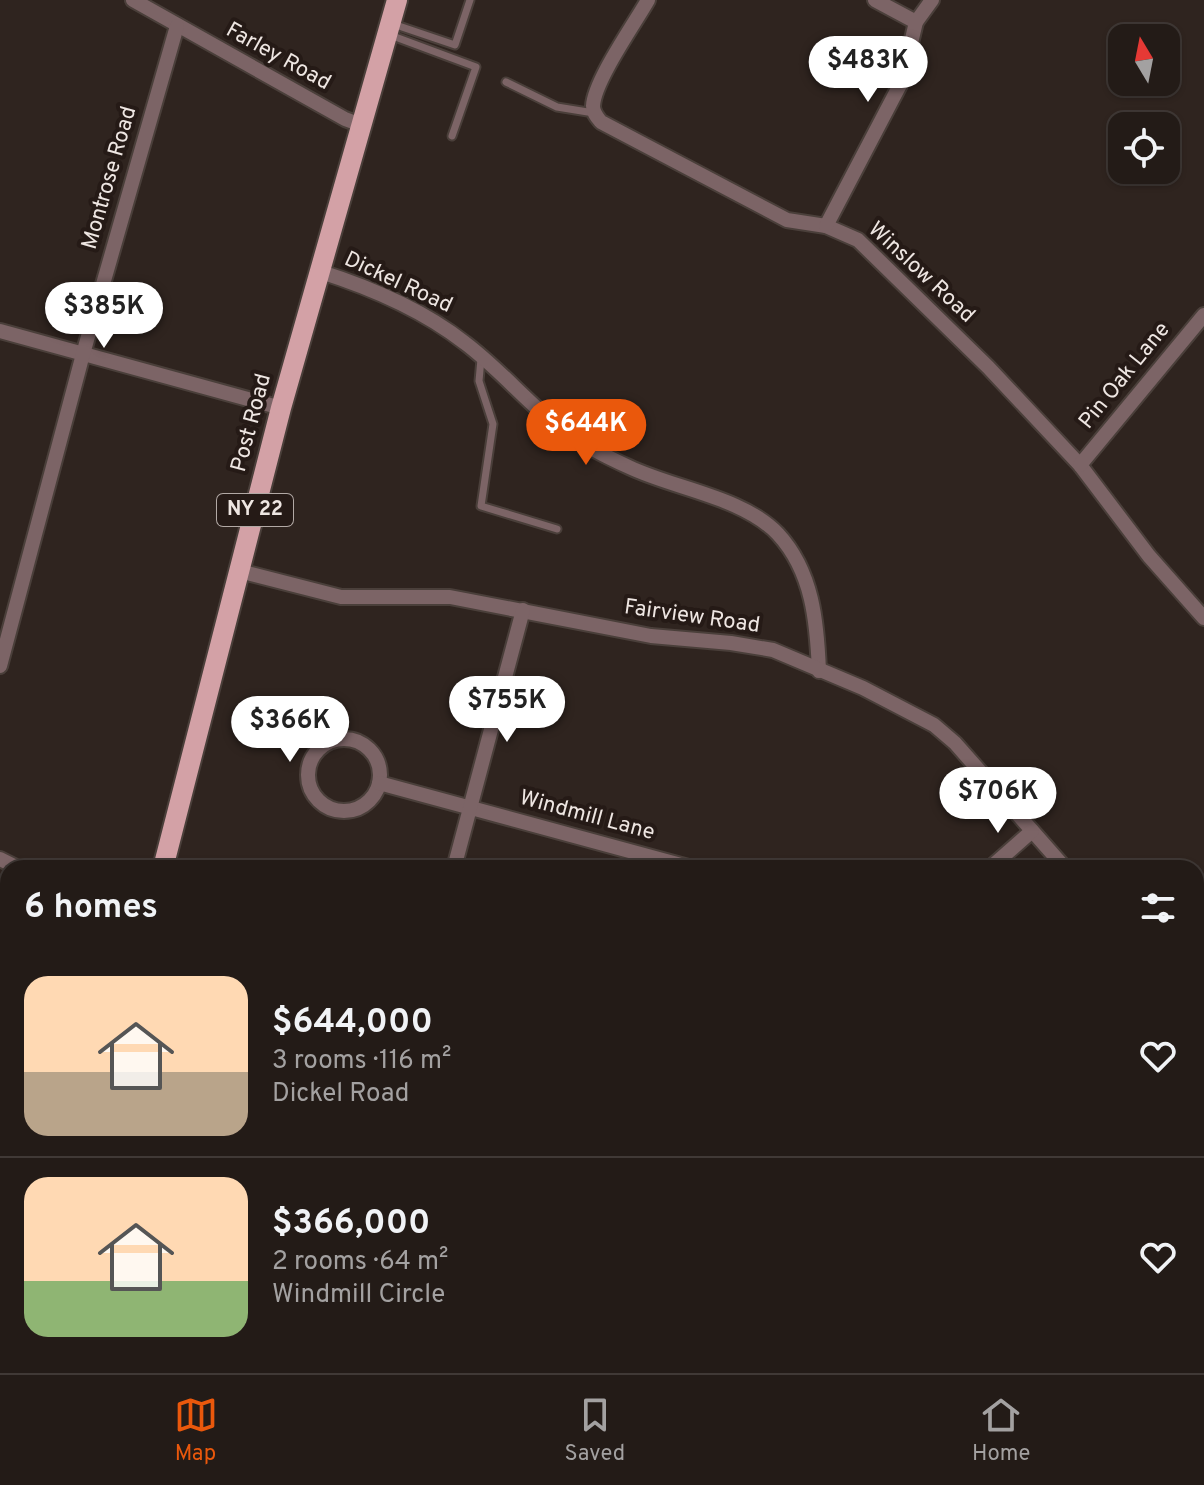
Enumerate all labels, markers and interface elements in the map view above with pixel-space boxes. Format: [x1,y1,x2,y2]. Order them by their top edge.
street label: Farley Road [221,17,335,97]
north arrow [1108,24,1180,96]
map controls [1108,24,1180,184]
pin: $483K [812,36,924,104]
text: $483K [827,45,909,78]
street label: Montrose Road [77,103,143,253]
button: locate [1108,112,1180,184]
street label: Winslow Road [862,217,980,329]
street label: Dickel Road [340,246,456,320]
pin: $385K [48,282,160,350]
text: $385K [63,291,145,324]
street label: Pin Oak Lane [1074,317,1176,435]
street label: Post Road [226,371,278,475]
pin: $644K [530,399,642,467]
text: $644K [544,408,628,441]
road number: NY 22 [217,494,293,526]
street label: Fairview Road [622,594,762,640]
pin: $755K [451,676,563,744]
text: $755K [467,685,547,718]
pin: $366K [234,696,346,764]
text: $366K [249,705,331,738]
pin: $706K [942,767,1054,835]
text: $706K [957,776,1039,809]
street label: Windmill Lane [516,785,658,847]
icon: filters [1136,886,1180,930]
text: 6 homes [24,887,158,930]
text: $644,000 [272,1002,433,1045]
icon: home [88,1008,184,1104]
icon: heart [1136,1034,1180,1078]
text: 3 rooms · 116 m² [272,1045,451,1078]
text: Dickel Road [272,1078,409,1111]
text: $366,000 [272,1203,430,1246]
icon: home [88,1209,184,1305]
icon: heart [1136,1235,1180,1279]
text: 2 rooms · 64 m² [272,1246,448,1279]
text: Windmill Circle [272,1279,445,1312]
tab: Map [174,1393,218,1468]
tab: Saved [565,1393,625,1468]
tab: Home [972,1393,1030,1468]

